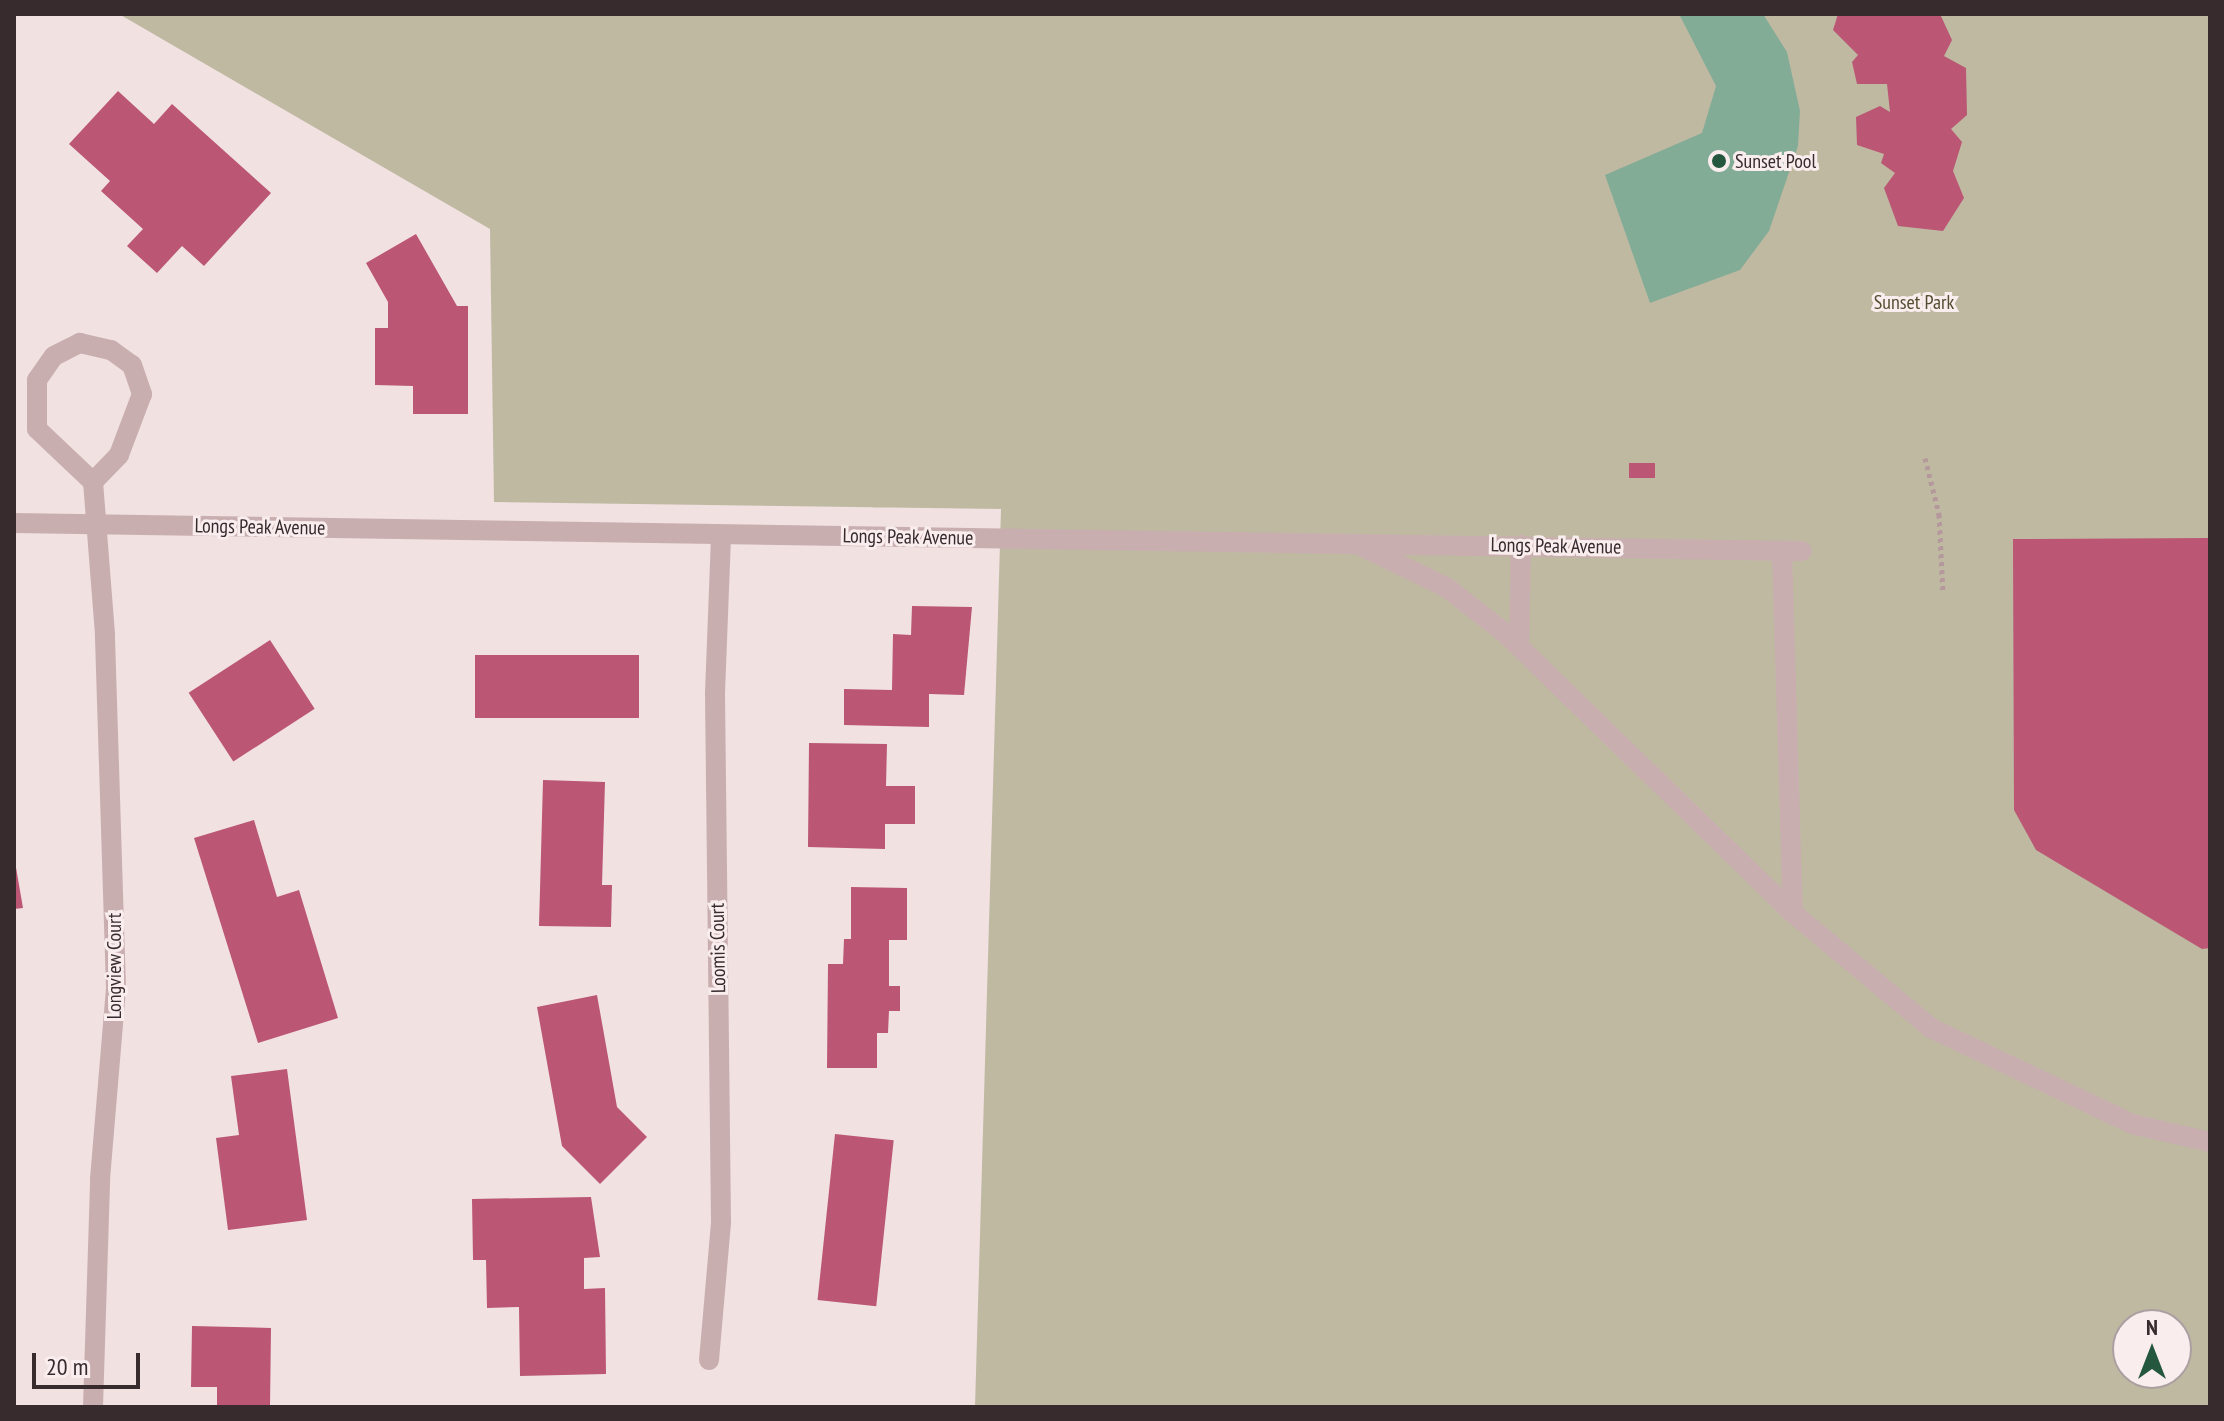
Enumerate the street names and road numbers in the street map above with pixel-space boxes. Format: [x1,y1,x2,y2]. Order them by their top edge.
street label: Longs Peak Avenue [194,514,326,540]
street label: Longs Peak Avenue [842,524,974,550]
street label: Longs Peak Avenue [1490,533,1622,559]
street label: Loomis Court [705,903,731,993]
street label: Longview Court [102,912,126,1020]

